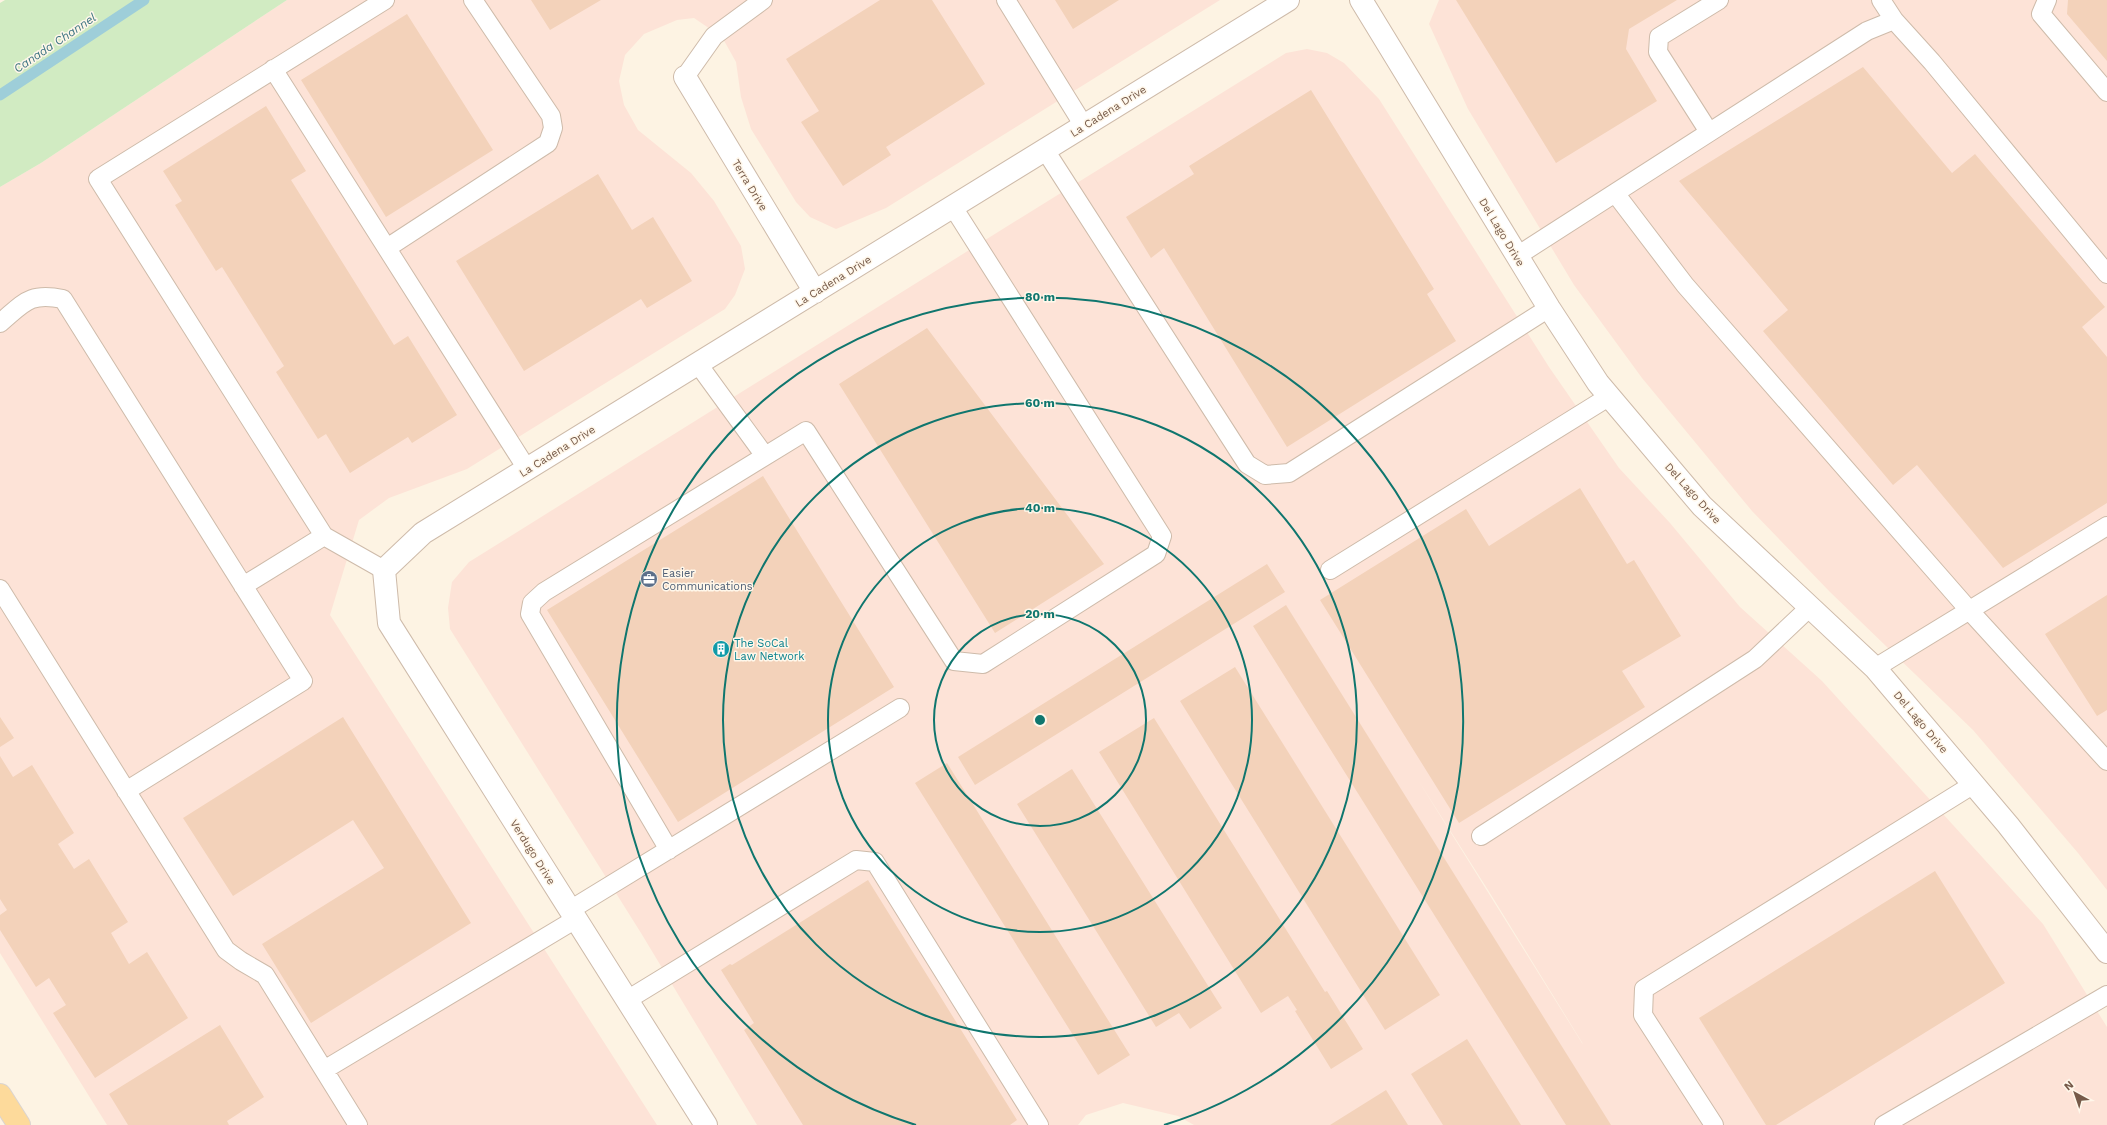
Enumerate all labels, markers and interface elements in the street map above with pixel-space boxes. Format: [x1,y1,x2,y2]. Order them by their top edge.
water label: Canada Channel [11,10,99,76]
street label: La Cadena Drive [1068,83,1149,140]
street label: Terra Drive [729,157,770,213]
street label: Del Lago Drive [1476,196,1527,269]
street label: La Cadena Drive [793,253,874,310]
text: 80 m [1025,290,1055,304]
text: 60 m [1025,396,1055,410]
street label: La Cadena Drive [517,423,598,480]
street label: Del Lago Drive [1662,460,1723,526]
text: 40 m [1025,501,1055,515]
place label: Easier Communications [662,567,753,593]
office icon: Easier Communications [639,569,659,589]
text: 20 m [1025,607,1055,621]
place label: The SoCal Law Network [734,637,805,663]
building icon: The SoCal Law Network [711,639,731,659]
street label: Del Lago Drive [1891,689,1950,756]
centre of rings [1033,713,1047,727]
street label: Verdugo Drive [507,817,558,887]
north arrow [2055,1073,2095,1113]
text: N [2062,1078,2076,1093]

